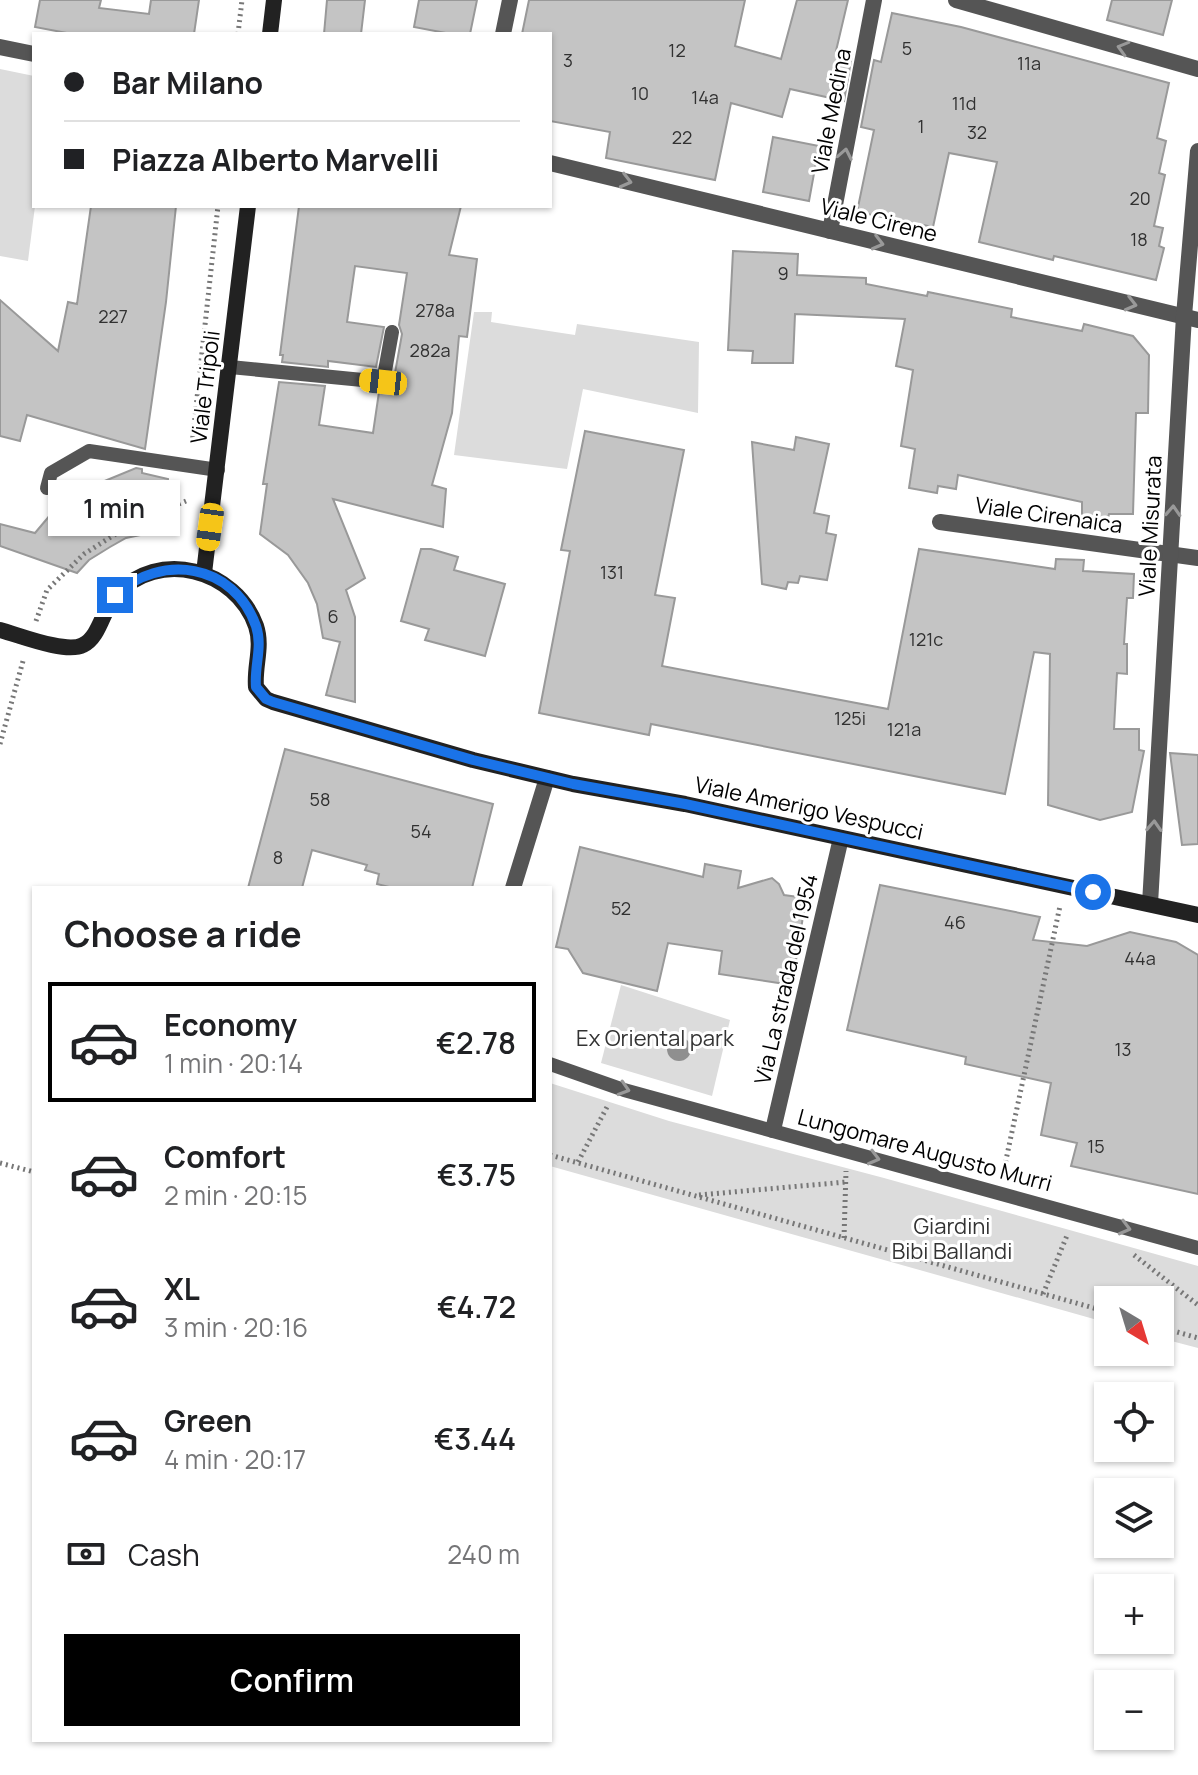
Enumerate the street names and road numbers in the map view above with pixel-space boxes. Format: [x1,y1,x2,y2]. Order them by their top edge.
street label: Viale Medina [804,46,858,176]
street label: Viale Cirene [817,191,941,249]
street label: Viale Tripoli [183,329,227,445]
street label: Viale Misurata [1131,455,1169,597]
street label: Viale Cirenaica [973,490,1125,540]
street label: Viale Amerigo Vespucci [692,769,926,847]
street label: Via La strada del 1954 [747,871,825,1087]
street label: Lungomare Augusto Murri [794,1102,1056,1198]

